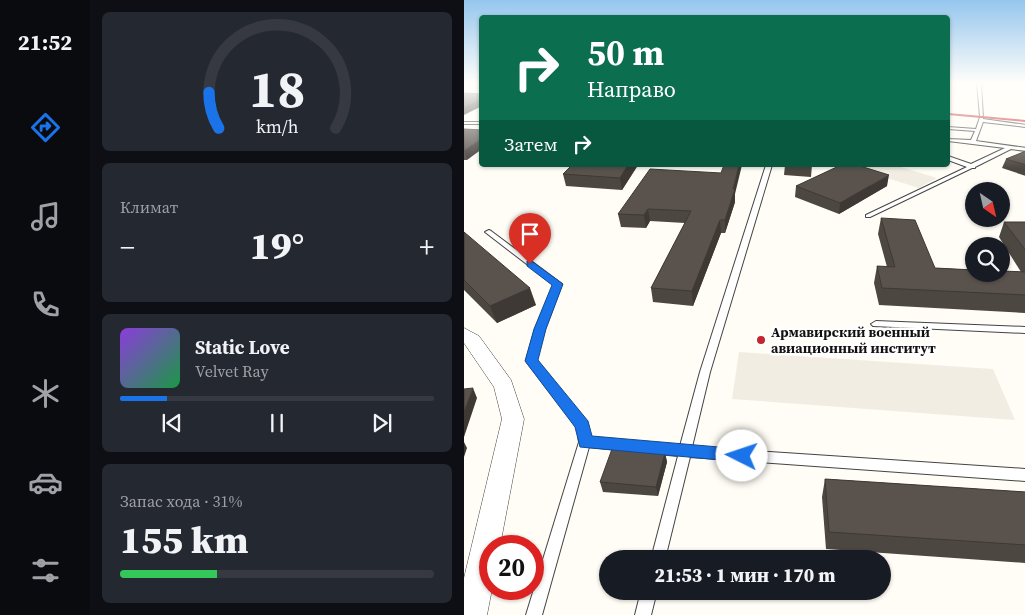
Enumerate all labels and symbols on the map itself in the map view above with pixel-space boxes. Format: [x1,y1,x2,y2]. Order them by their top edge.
north arrow [965,182,1010,228]
pin [509,213,551,264]
place label: Армавирский военный авиационный институт [771,322,936,358]
marker: Армавирский военный авиационный институт [755,334,767,346]
position arrow [715,429,767,481]
speed limit sign: 20 [479,535,544,600]

